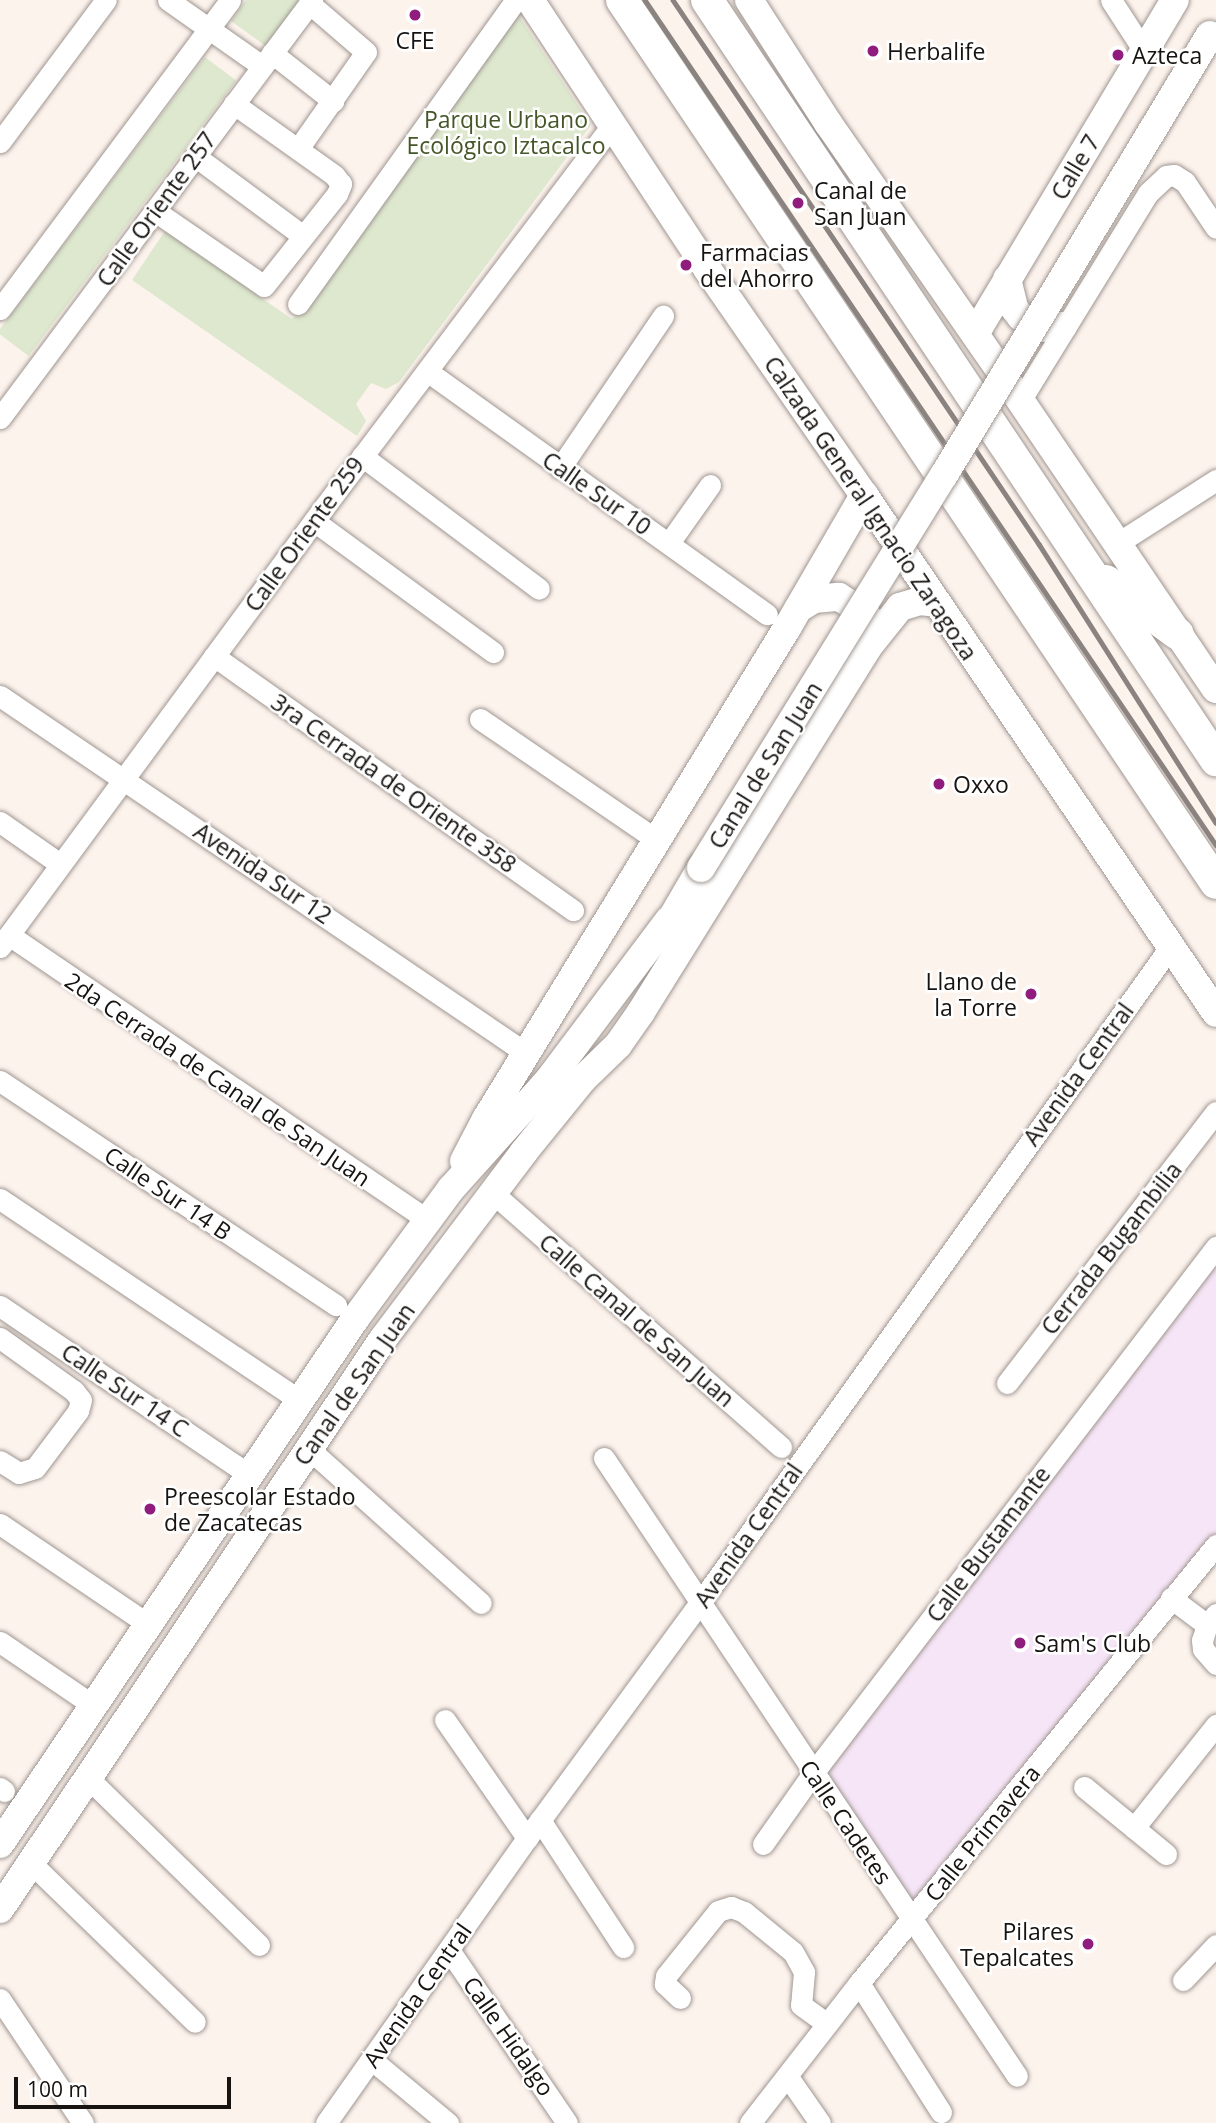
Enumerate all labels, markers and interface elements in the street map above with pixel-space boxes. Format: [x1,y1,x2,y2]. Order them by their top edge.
marker: CFE [407,7,423,23]
place label: CFE [395,26,435,54]
place label: Herbalife [887,37,985,65]
place label: Azteca [1132,41,1202,69]
marker: Herbalife [865,43,881,59]
marker: Azteca [1110,47,1126,63]
park label: Parque Urbano Ecológico Iztacalco [406,105,606,159]
street label: Calle Oriente 257 [91,126,221,292]
street label: Calle 7 [1045,129,1105,205]
place label: Canal de San Juan [814,176,907,230]
marker: Canal de San Juan [788,193,808,213]
place label: Farmacias del Ahorro [700,238,814,292]
marker: Farmacias del Ahorro [678,257,694,273]
street label: Calzada General Ignacio Zaragoza [759,351,983,665]
street label: Calle Sur 10 [537,446,657,540]
street label: Calle Oriente 259 [239,451,369,617]
street label: Canal de San Juan [703,676,827,854]
street label: 3ra Cerrada de Oriente 358 [266,688,522,878]
place label: Oxxo [953,770,1009,798]
marker: Oxxo [931,776,947,792]
street label: Avenida Sur 12 [189,817,337,929]
street label: 2da Cerrada de Canal de San Juan [60,966,376,1192]
place label: Llano de la Torre [926,967,1017,1021]
marker: Llano de la Torre [1023,986,1039,1002]
street label: Avenida Central [1017,997,1139,1151]
street label: Calle Sur 14 B [99,1140,237,1246]
street label: Cerrada Bugambilia [1035,1156,1187,1340]
street label: Calle Canal de San Juan [534,1228,740,1412]
street label: Canal de San Juan [288,1298,420,1470]
street label: Calle Sur 14 C [57,1338,193,1442]
street label: Avenida Central [688,1458,808,1612]
street label: Calle Bustamante [920,1461,1056,1627]
place label: Preescolar Estado de Zacatecas [164,1482,355,1536]
marker: Preescolar Estado de Zacatecas [142,1501,158,1517]
place label: Sam's Club [1034,1629,1151,1657]
marker: Sam's Club [1012,1635,1028,1651]
street label: Calle Cadetes [794,1755,898,1889]
street label: Calle Primavera [919,1759,1045,1907]
place label: Pilares Tepalcates [960,1917,1074,1971]
street label: Avenida Central [357,1918,477,2072]
marker: Pilares Tepalcates [1080,1936,1096,1952]
street label: Calle Hidalgo [458,1971,560,2101]
scale bar [18,2064,234,2108]
text: 100 m [27,2075,88,2103]

